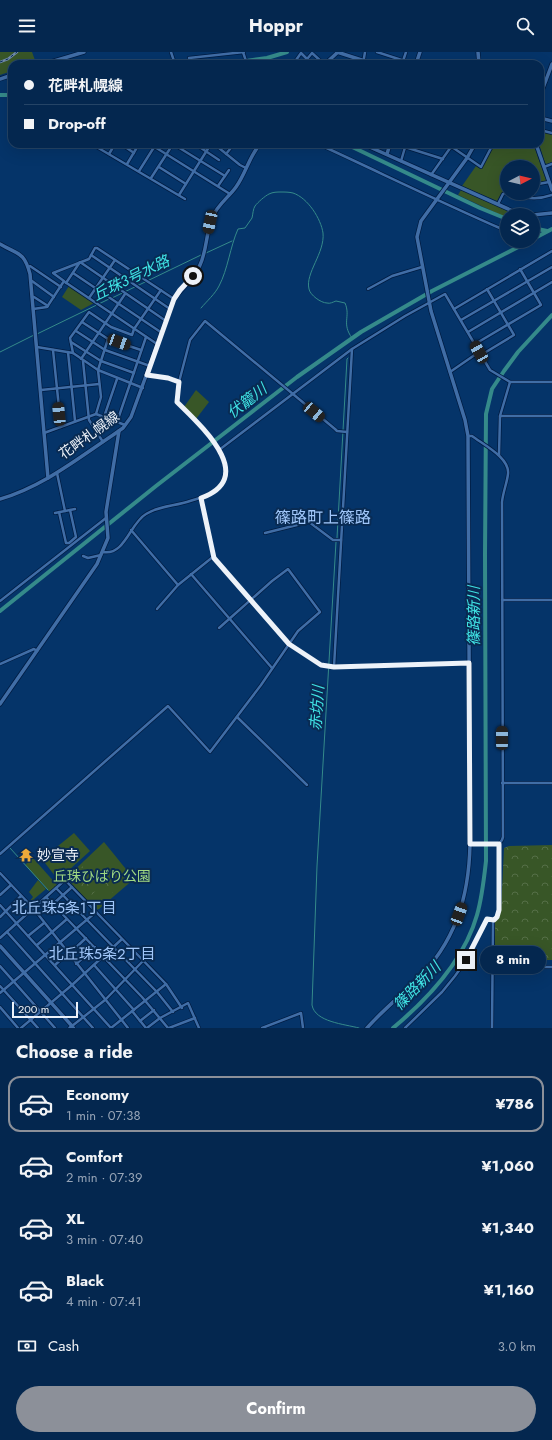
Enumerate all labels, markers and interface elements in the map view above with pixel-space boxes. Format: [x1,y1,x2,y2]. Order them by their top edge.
text: Hoppr [249,13,303,39]
icon: menu [16,15,38,37]
icon: search [514,15,536,37]
text: 花畔札幌線 [48,75,123,97]
text: Drop-off [48,113,106,135]
north arrow [500,160,540,200]
map controls [500,160,540,248]
button: layers [500,208,540,248]
car [202,209,218,235]
water label: 丘珠3号水路 [89,249,175,306]
route start [184,267,202,285]
car [106,332,132,352]
car [468,339,490,365]
water label: 伏籠川 [222,377,273,424]
car [301,400,327,424]
car [52,401,66,427]
street label: 花畔札幌線 [55,406,123,464]
district label: 篠路町上篠路 [275,506,371,529]
water label: 篠路新川 [463,584,485,646]
water label: 赤坊川 [304,683,330,731]
car [496,726,508,750]
place label: 妙宣寺 [37,845,79,865]
temple icon: 妙宣寺 [18,847,34,863]
park label: 丘珠ひばり公園 [53,866,151,886]
district label: 北丘珠5条1丁目 [11,897,117,919]
car [449,901,469,927]
district label: 北丘珠5条2丁目 [49,943,156,965]
callout: 8 min [480,946,546,974]
text: 8 min [496,950,530,969]
route end [457,951,475,969]
water label: 篠路新川 [388,955,447,1015]
scale bar [12,1000,78,1019]
text: 200 m [18,1001,49,1017]
text: Choose a ride [16,1039,133,1065]
text: Economy [66,1084,129,1106]
icon: car [18,1086,54,1122]
text: ¥786 [495,1093,534,1115]
text: 1 min · 07:38 [66,1106,141,1125]
text: Comfort [66,1146,123,1168]
icon: car [18,1148,54,1184]
text: ¥1,060 [482,1155,534,1177]
text: 2 min · 07:39 [66,1168,142,1187]
text: XL [66,1208,84,1230]
icon: car [18,1210,54,1246]
text: ¥1,340 [482,1217,534,1239]
text: 3 min · 07:40 [66,1230,143,1249]
text: Black [66,1270,104,1292]
icon: car [18,1272,54,1308]
text: ¥1,160 [484,1279,534,1301]
text: 4 min · 07:41 [66,1292,141,1311]
icon: cash [16,1335,38,1357]
text: Cash [48,1335,79,1357]
text: 3.0 km [498,1337,536,1356]
button: Confirm [16,1386,536,1432]

